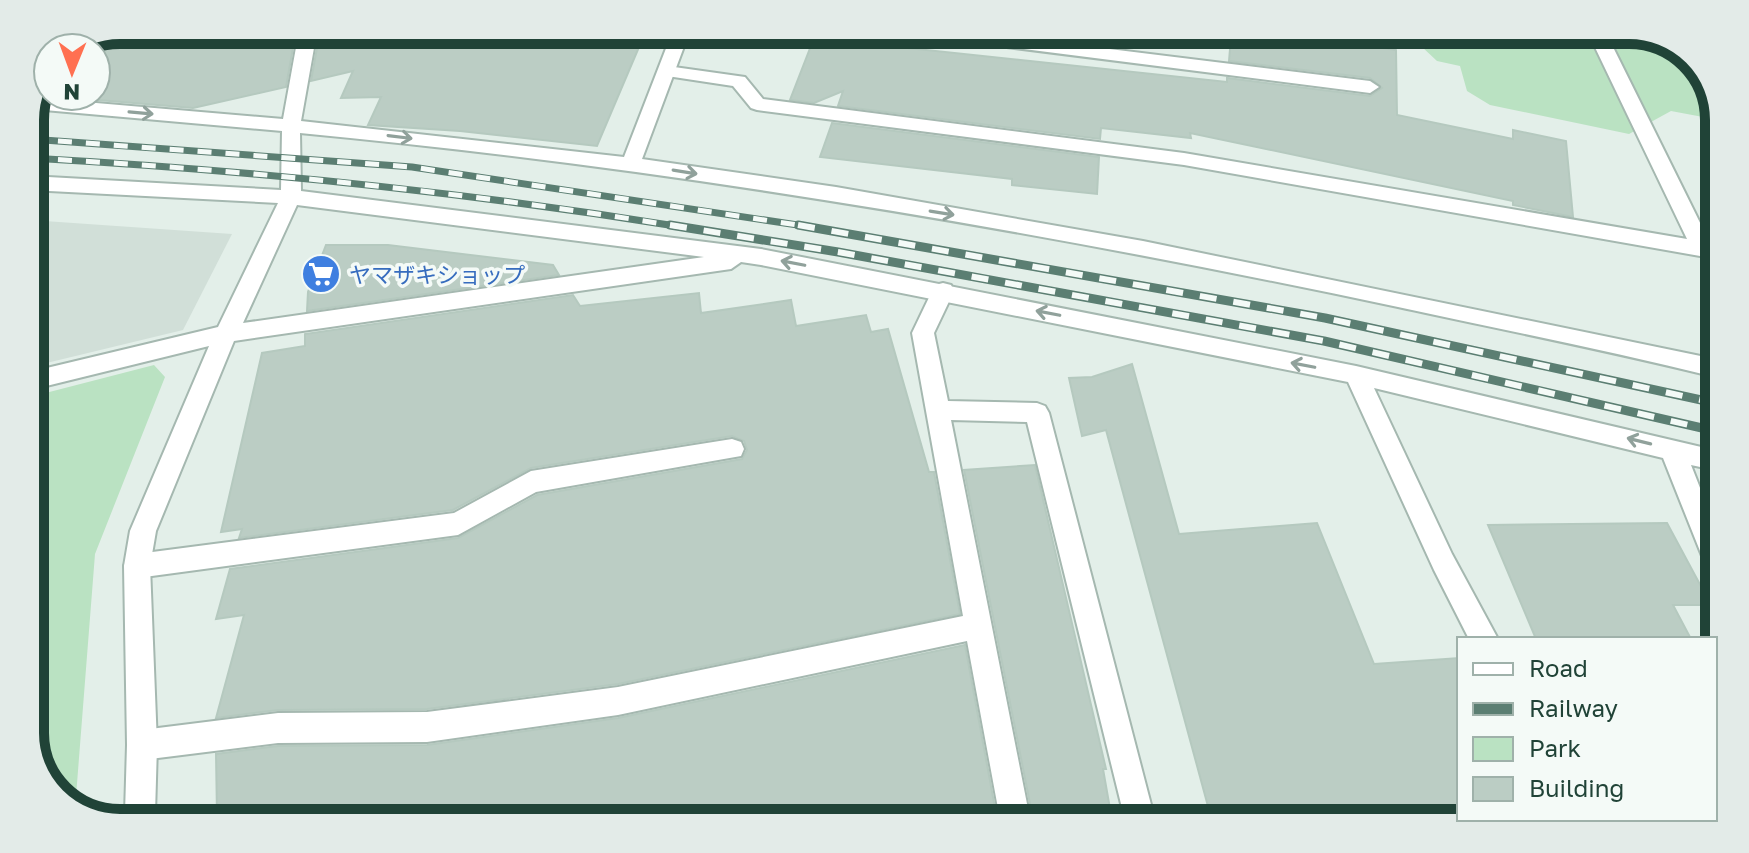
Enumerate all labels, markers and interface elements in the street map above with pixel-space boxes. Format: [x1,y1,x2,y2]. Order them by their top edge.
north arrow [32,32,112,112]
text: N [63,79,80,106]
one-way arrow [127,105,154,120]
one-way arrow [386,130,413,145]
one-way arrow [672,166,698,181]
one-way arrow [929,206,954,221]
supermarket icon: ヤマザキショップ [300,253,342,295]
one-way arrow [781,255,806,270]
place label: ヤマザキショップ [349,261,525,288]
one-way arrow [1036,305,1062,320]
one-way arrow [1291,356,1316,371]
one-way arrow [1626,433,1652,448]
legend [1457,637,1717,821]
text: Road [1529,653,1588,682]
text: Railway [1529,693,1618,722]
text: Park [1529,733,1581,762]
text: Building [1529,773,1624,802]

